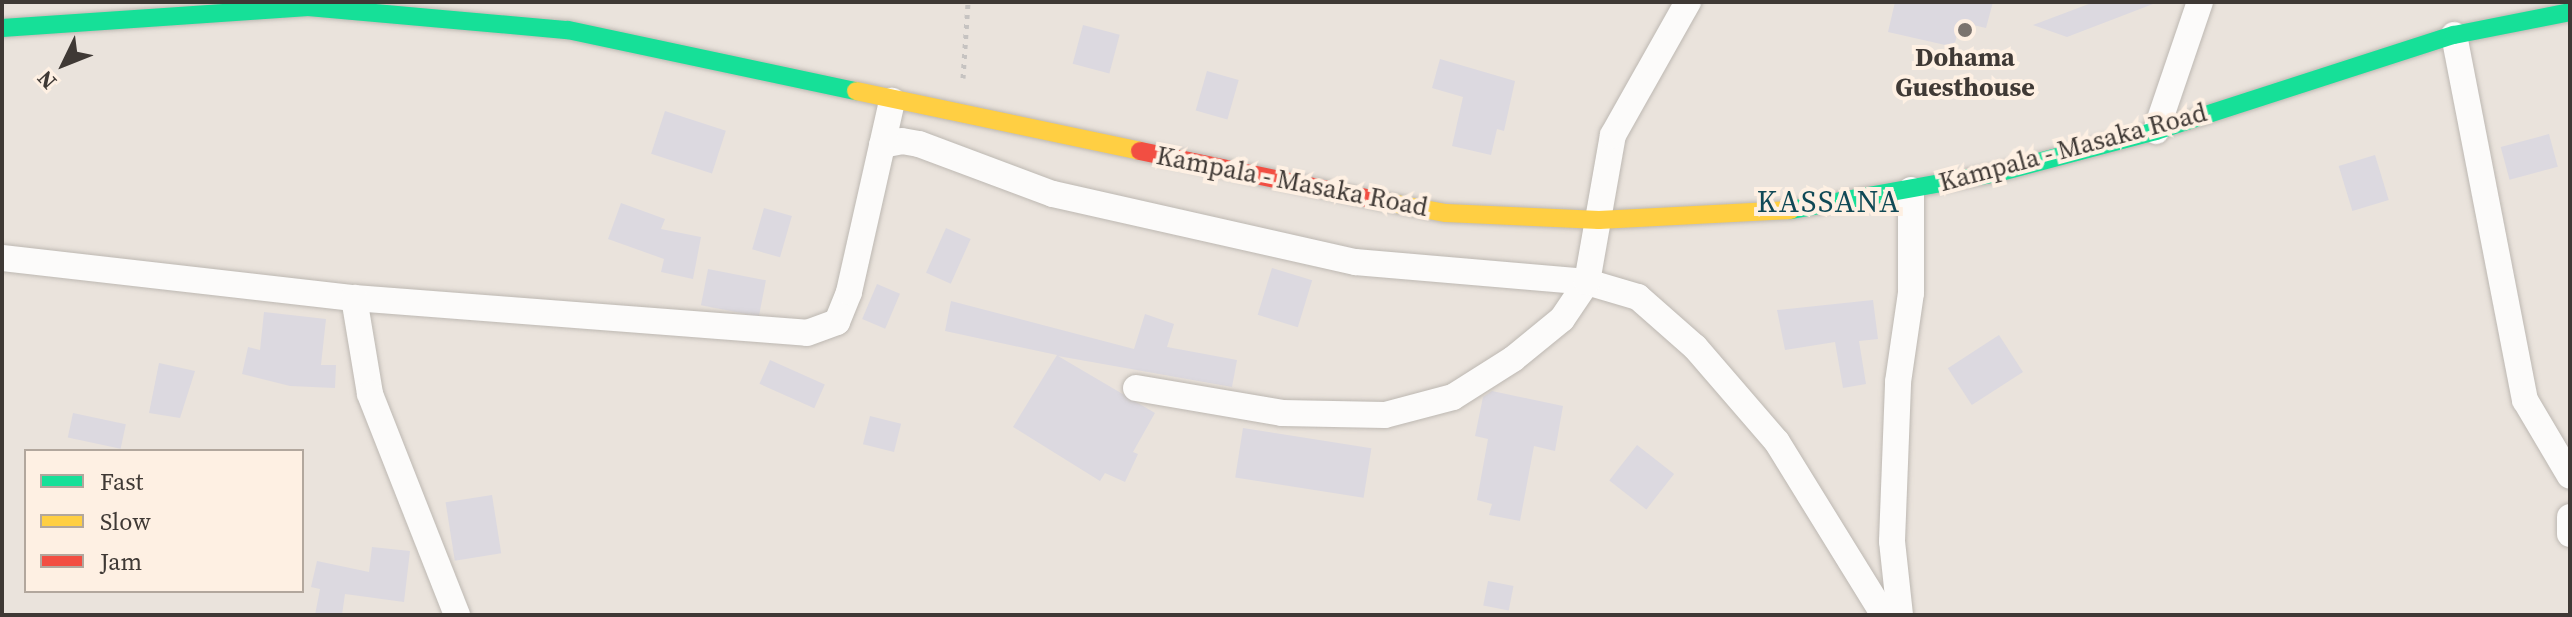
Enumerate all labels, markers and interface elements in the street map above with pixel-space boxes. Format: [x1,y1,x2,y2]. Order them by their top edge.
marker: Dohama Guesthouse [1956,21,1974,39]
north arrow [24,24,104,104]
place label: Dohama Guesthouse [1895,42,2035,104]
text: N [30,64,63,96]
street label: Kampala - Masaka Road [1936,97,2210,199]
street label: Kampala - Masaka Road [1154,140,1430,224]
district label: KASSANA [1757,184,1901,220]
legend [24,449,304,593]
text: Fast [100,465,143,498]
text: Slow [100,505,151,538]
text: Jam [100,545,142,578]

